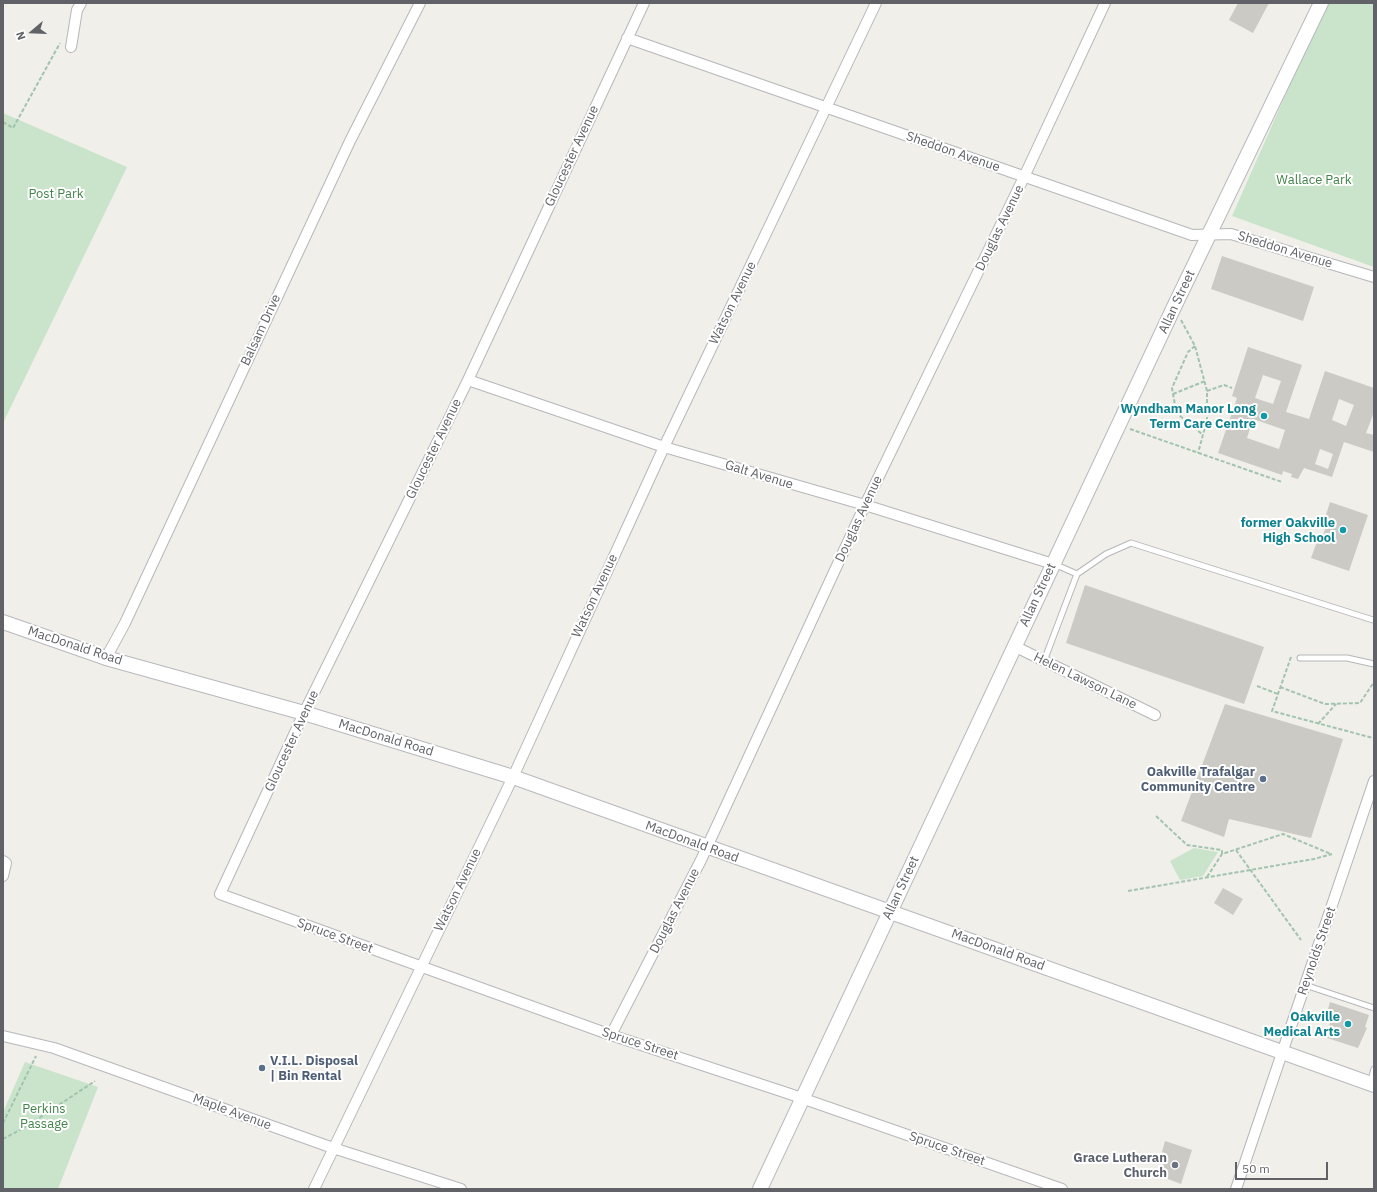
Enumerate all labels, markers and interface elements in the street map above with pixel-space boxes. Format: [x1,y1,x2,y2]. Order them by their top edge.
north arrow [12,12,52,52]
text: N [13,30,29,42]
street label: Gloucester Avenue [542,103,602,209]
street label: Sheddon Avenue [904,129,1002,175]
park label: Wallace Park [1276,172,1352,188]
street label: Douglas Avenue [972,183,1028,273]
park label: Post Park [28,186,84,202]
street label: Sheddon Avenue [1236,228,1334,272]
street label: Watson Avenue [706,259,760,347]
street label: Allan Street [1155,268,1199,336]
street label: Balsam Drive [238,292,284,368]
street label: Gloucester Avenue [403,396,465,502]
place label: Wyndham Manor Long Term Care Centre [1120,401,1256,432]
marker: Wyndham Manor Long Term Care Centre [1259,411,1269,421]
street label: Galt Avenue [723,457,795,493]
street label: Douglas Avenue [832,473,886,565]
place label: former Oakville High School [1241,515,1335,546]
marker: former Oakville High School [1338,525,1348,535]
street label: Watson Avenue [569,552,621,640]
street label: Allan Street [1016,561,1060,629]
street label: MacDonald Road [26,623,124,669]
street label: Helen Lawson Lane [1031,649,1139,713]
street label: Gloucester Avenue [262,688,322,794]
street label: MacDonald Road [337,716,435,760]
place label: Oakville Trafalgar Community Centre [1141,764,1255,795]
marker: Oakville Trafalgar Community Centre [1258,774,1268,784]
street label: MacDonald Road [643,818,741,866]
street label: Watson Avenue [431,846,485,934]
street label: Allan Street [879,854,923,922]
street label: Douglas Avenue [647,866,703,956]
street label: Reynolds Street [1295,905,1339,997]
street label: Spruce Street [295,915,375,957]
street label: MacDonald Road [949,926,1047,974]
place label: Oakville Medical Arts [1264,1009,1340,1040]
marker: Oakville Medical Arts [1343,1019,1353,1029]
street label: Spruce Street [600,1024,680,1064]
place label: V.I.L. Disposal | Bin Rental [270,1053,358,1084]
marker: V.I.L. Disposal | Bin Rental [257,1063,267,1073]
street label: Maple Avenue [191,1091,273,1133]
park label: Perkins Passage [20,1101,68,1132]
street label: Spruce Street [907,1129,987,1169]
place label: Grace Lutheran Church [1073,1150,1167,1181]
scale bar [1237,1154,1330,1180]
marker: Grace Lutheran Church [1170,1160,1180,1170]
text: 50 m [1242,1161,1270,1176]

